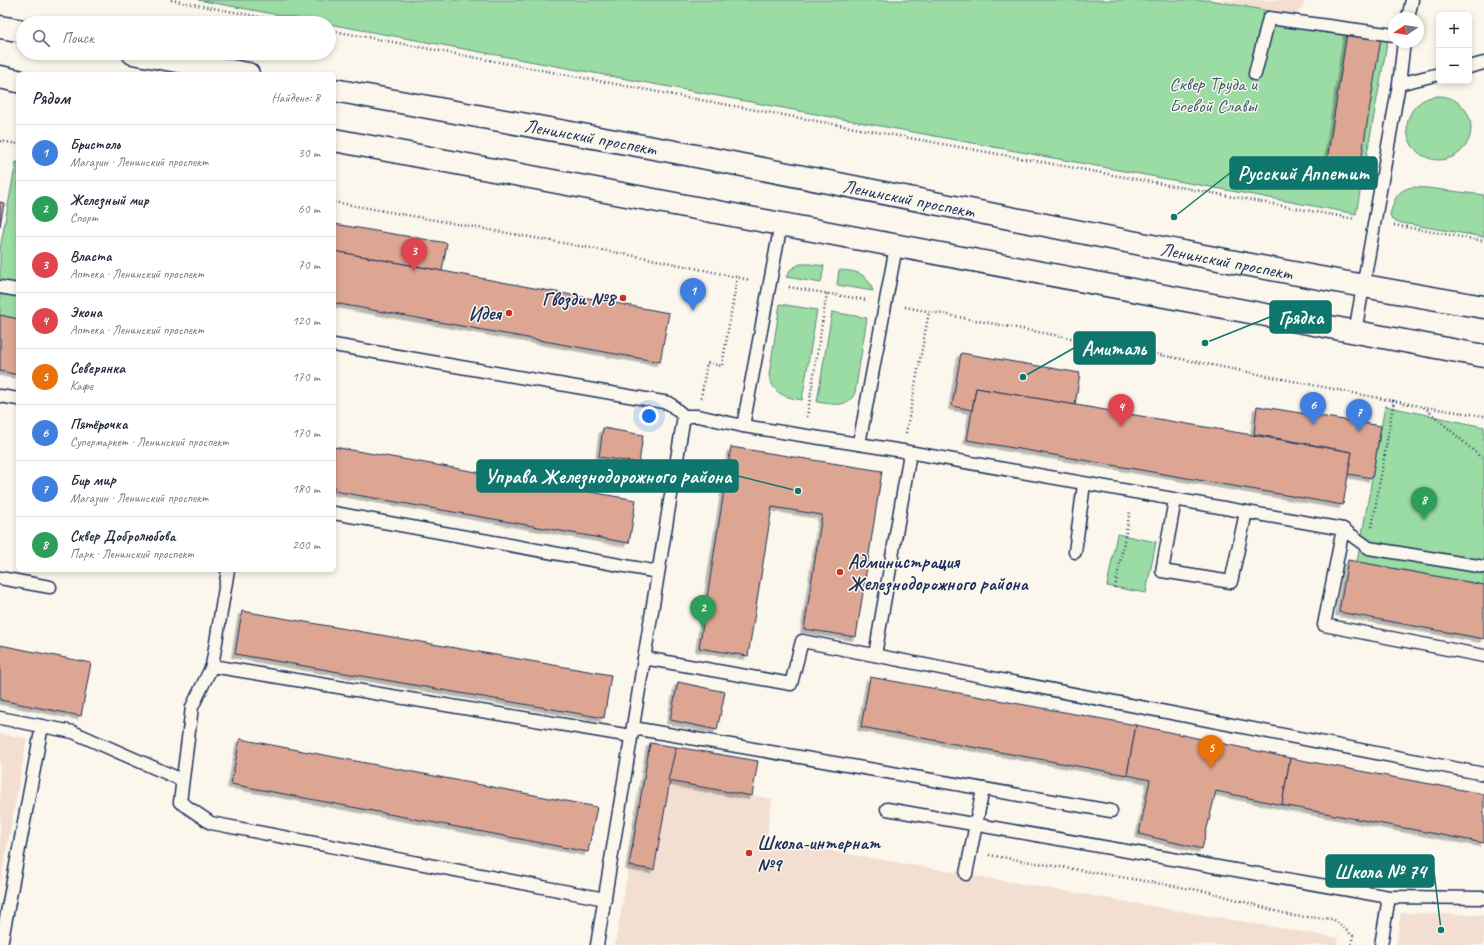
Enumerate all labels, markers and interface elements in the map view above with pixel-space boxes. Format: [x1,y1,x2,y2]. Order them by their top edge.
north arrow [1388,12,1424,48]
map controls [1436,12,1472,84]
button: + [1436,12,1472,48]
search box [16,16,336,60]
icon: search [30,27,52,49]
text: Поиск [62,29,94,48]
button: − [1436,48,1472,84]
park label: Сквер Труда и Боевой Славы [1169,72,1259,118]
text: Рядом [32,88,70,109]
text: Найдено: 8 [272,90,320,106]
street label: Ленинский проспект [523,113,660,162]
text: Бристоль [70,135,120,154]
text: 1 [42,145,48,161]
text: 30 m [298,145,320,161]
text: Магазин · Ленинский проспект [70,154,208,170]
callout: Русский Аппетит [1230,157,1377,189]
text: Русский Аппетит [1238,161,1370,186]
street label: Ленинский проспект [841,174,978,224]
text: Железный мир [70,191,149,210]
text: 2 [42,201,48,217]
text: 60 m [298,201,320,217]
text: Спорт [70,210,98,226]
street label: Ленинский проспект [1158,237,1296,286]
pin: 3 [401,238,427,271]
text: Власта [70,247,112,266]
text: 3 [42,257,48,273]
text: 70 m [298,257,320,273]
text: Аптека · Ленинский проспект [70,266,204,282]
pin: 1 [680,278,706,311]
place label: Гвозди №8 [542,287,617,311]
marker: Гвозди №8 [618,293,628,303]
callout: Грядка [1270,301,1331,333]
place label: Идея [469,302,502,326]
text: Экона [70,303,102,322]
text: Грядка [1279,305,1325,330]
marker: Идея [504,308,514,318]
text: 4 [42,313,48,329]
text: 120 m [292,313,320,329]
text: Аптека · Ленинский проспект [70,322,204,338]
callout: Амиталь [1074,332,1155,364]
text: Амиталь [1082,336,1147,361]
text: Северянка [70,359,125,378]
text: 5 [42,369,48,385]
text: 170 m [292,369,320,385]
text: Кафе [70,378,93,394]
pin: 6 [1300,392,1326,425]
pin: 4 [1108,394,1134,427]
pin: 7 [1346,399,1372,432]
your location [639,406,659,426]
text: Пятёрочка [70,415,127,434]
text: 6 [42,425,48,441]
text: 170 m [292,425,320,441]
text: Супермаркет · Ленинский проспект [70,434,229,450]
callout: Управа Железнодорожного района [477,460,738,492]
text: Управа Железнодорожного района [485,464,733,490]
text: Бир мир [70,471,116,490]
text: 7 [42,481,48,497]
text: 180 m [292,481,320,497]
pin: 8 [1411,487,1437,520]
text: Магазин · Ленинский проспект [70,490,208,506]
text: Сквер Добролюбова [70,527,175,546]
text: 8 [42,537,48,553]
text: 200 m [292,537,320,553]
text: Парк · Ленинский проспект [70,546,194,562]
place label: Администрация Железнодорожного района [848,550,1030,596]
marker: Администрация Железнодорожного района [835,567,845,577]
pin: 2 [690,595,716,628]
pin: 5 [1198,735,1224,768]
place label: Школа-интернат №9 [757,831,882,877]
marker: Школа-интернат №9 [744,848,754,858]
callout: Школа № 74 [1326,855,1434,887]
text: Школа № 74 [1334,859,1429,884]

